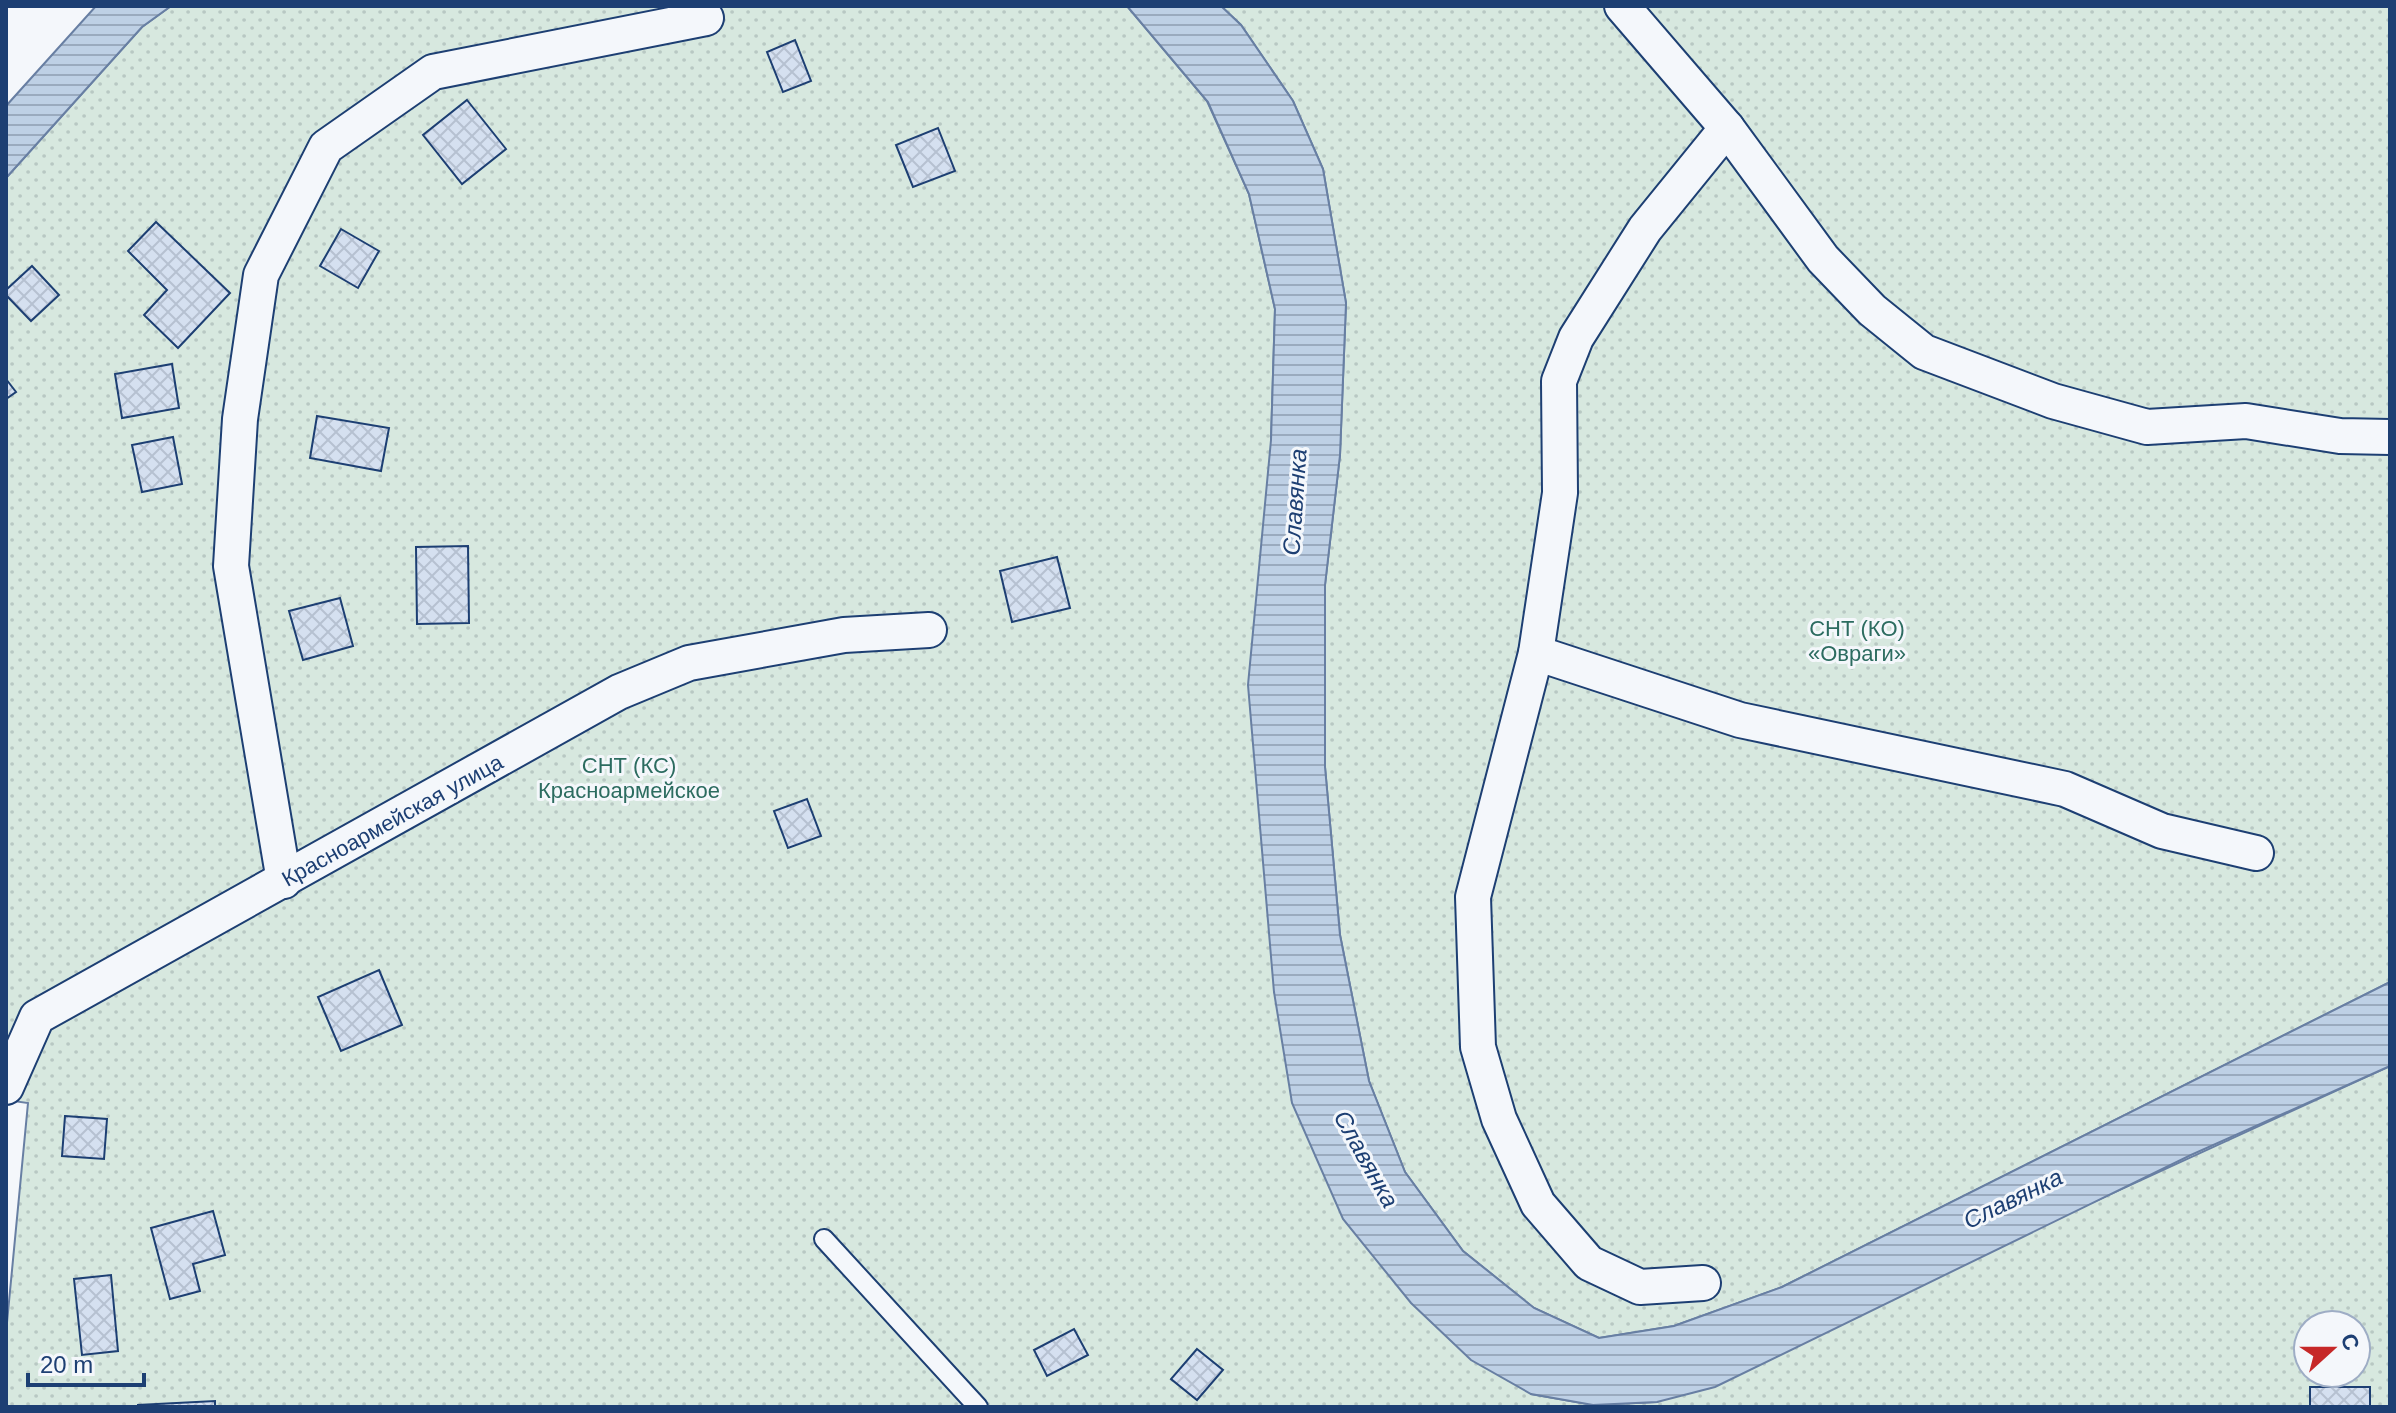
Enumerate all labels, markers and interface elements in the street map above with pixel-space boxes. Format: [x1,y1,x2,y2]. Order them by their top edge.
water label: Славянка [1277,448,1312,556]
park label: СНТ (КО) «Овраги» [1808,616,1906,666]
street label: Красноармейская улица [277,749,508,892]
park label: СНТ (КС) Красноармейское [538,753,720,803]
water label: Славянка [1329,1105,1404,1212]
water label: Славянка [1959,1163,2067,1234]
north arrow [2292,1309,2372,1389]
text: С [2336,1330,2365,1354]
scale bar [28,1337,144,1387]
text: 20 m [40,1351,93,1378]

